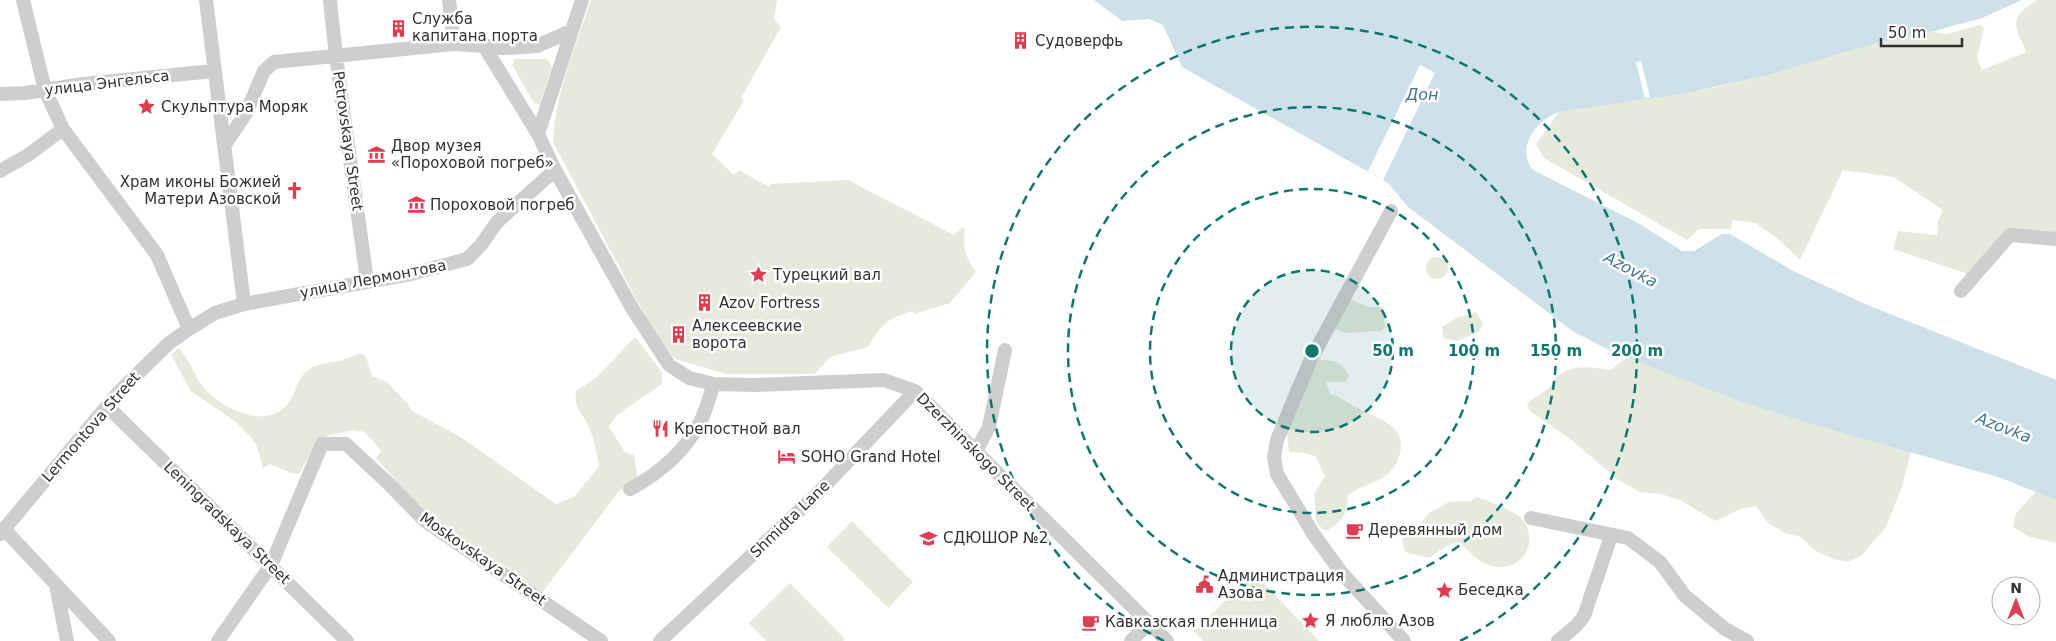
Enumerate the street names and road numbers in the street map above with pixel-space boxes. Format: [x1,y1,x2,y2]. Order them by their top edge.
street label: улица Энгельса [44,66,170,100]
street label: Petrovskaya Street [329,70,367,212]
street label: улица Лермонтова [298,256,448,302]
street label: Lermontova Street [38,368,144,486]
street label: Dzerzhinskogo Street [913,389,1039,515]
street label: Leningradskaya Street [160,458,294,588]
street label: Shmidta Lane [747,477,833,561]
street label: Moskovskaya Street [416,509,550,609]

